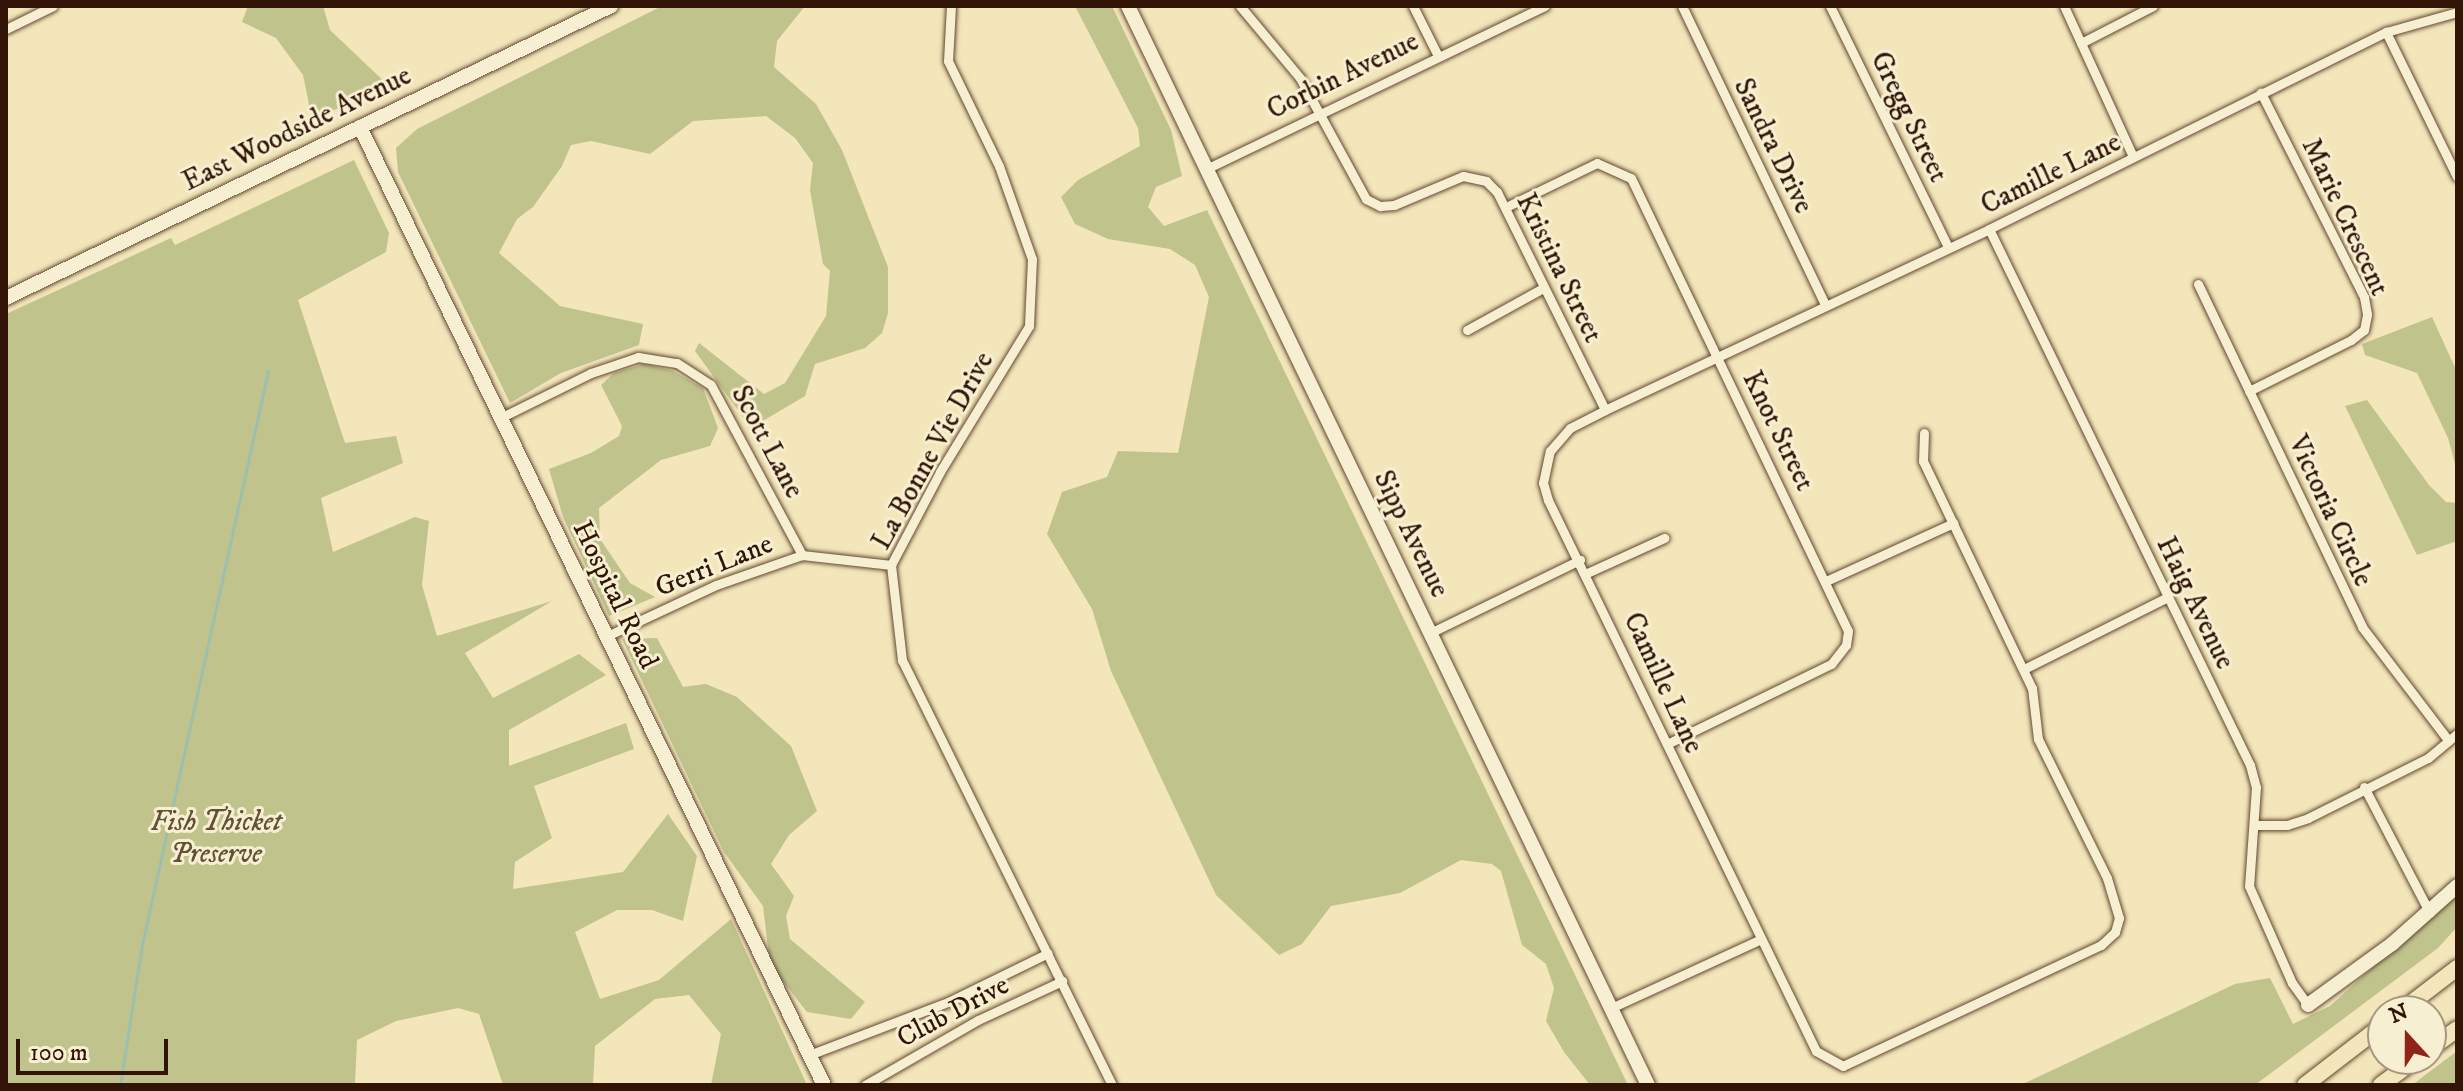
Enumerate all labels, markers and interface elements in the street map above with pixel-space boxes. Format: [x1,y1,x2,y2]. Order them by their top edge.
street label: Corbin Avenue [1262,25,1424,127]
street label: Gregg Street [1863,46,1955,188]
street label: East Woodside Avenue [177,59,417,199]
street label: Sandra Drive [1726,73,1820,219]
street label: Camille Lane [1976,126,2126,222]
street label: Marie Crescent [2294,133,2396,301]
street label: Kristina Street [1508,188,1610,348]
street label: La Bonne Vie Drive [865,346,1001,556]
street label: Knot Street [1735,366,1821,496]
street label: Scott Lane [723,380,811,504]
street label: Victoria Circle [2280,430,2380,592]
street label: Sipp Avenue [1366,465,1456,603]
street label: Hospital Road [565,516,665,674]
street label: Gerri Lane [650,527,778,605]
street label: Haig Avenue [2149,531,2241,675]
street label: Camille Lane [1616,607,1710,759]
park label: Fish Thicket Preserve [150,805,282,871]
street label: Club Drive [891,969,1015,1055]
north arrow [2367,995,2447,1075]
text: N [2386,998,2412,1030]
scale bar [20,1023,172,1073]
text: 100 m [30,1038,88,1068]

